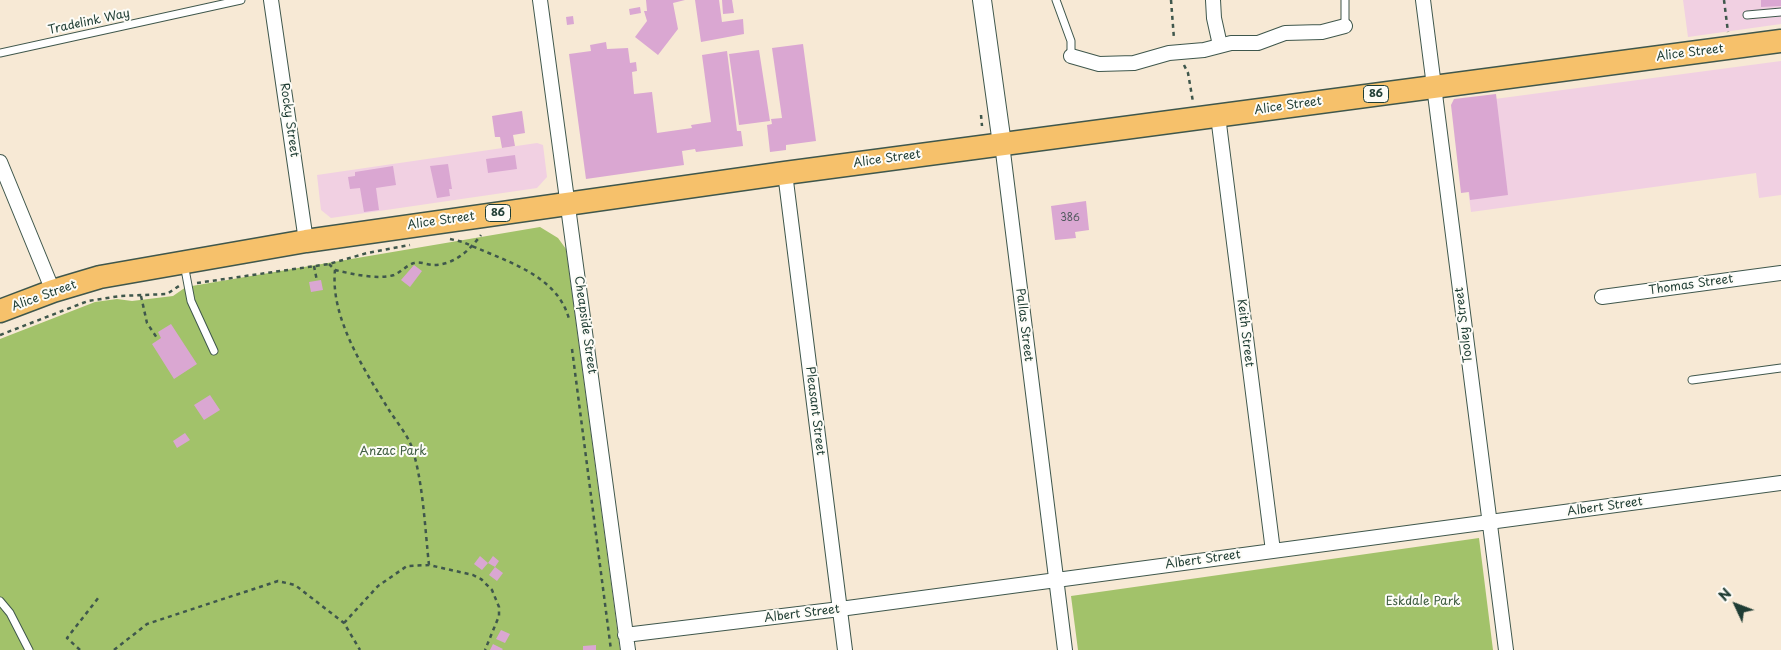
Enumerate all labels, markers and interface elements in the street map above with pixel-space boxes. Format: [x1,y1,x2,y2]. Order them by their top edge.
street label: Tradelink Way [47,6,131,38]
street label: Alice Street [1655,42,1725,64]
street label: Rocky Street [277,82,301,158]
road number: 86 [1364,86,1388,102]
street label: Alice Street [1253,94,1323,118]
street label: Alice Street [852,147,922,171]
road number: 86 [486,204,510,222]
street label: Alice Street [406,209,476,233]
house number: 386 [1060,212,1080,224]
street label: Thomas Street [1648,272,1734,298]
street label: Cheapside Street [571,275,599,375]
street label: Alice Street [10,278,78,314]
street label: Tooley Street [1452,286,1476,364]
street label: Pallas Street [1012,288,1036,362]
street label: Keith Street [1234,298,1256,368]
street label: Pleasant Street [802,366,828,456]
park label: Anzac Park [360,445,426,459]
street label: Albert Street [1566,495,1644,519]
street label: Albert Street [1164,548,1242,572]
north arrow [1711,580,1761,630]
text: N [1713,583,1736,606]
park label: Eskdale Park [1386,595,1460,609]
street label: Albert Street [763,602,841,626]

